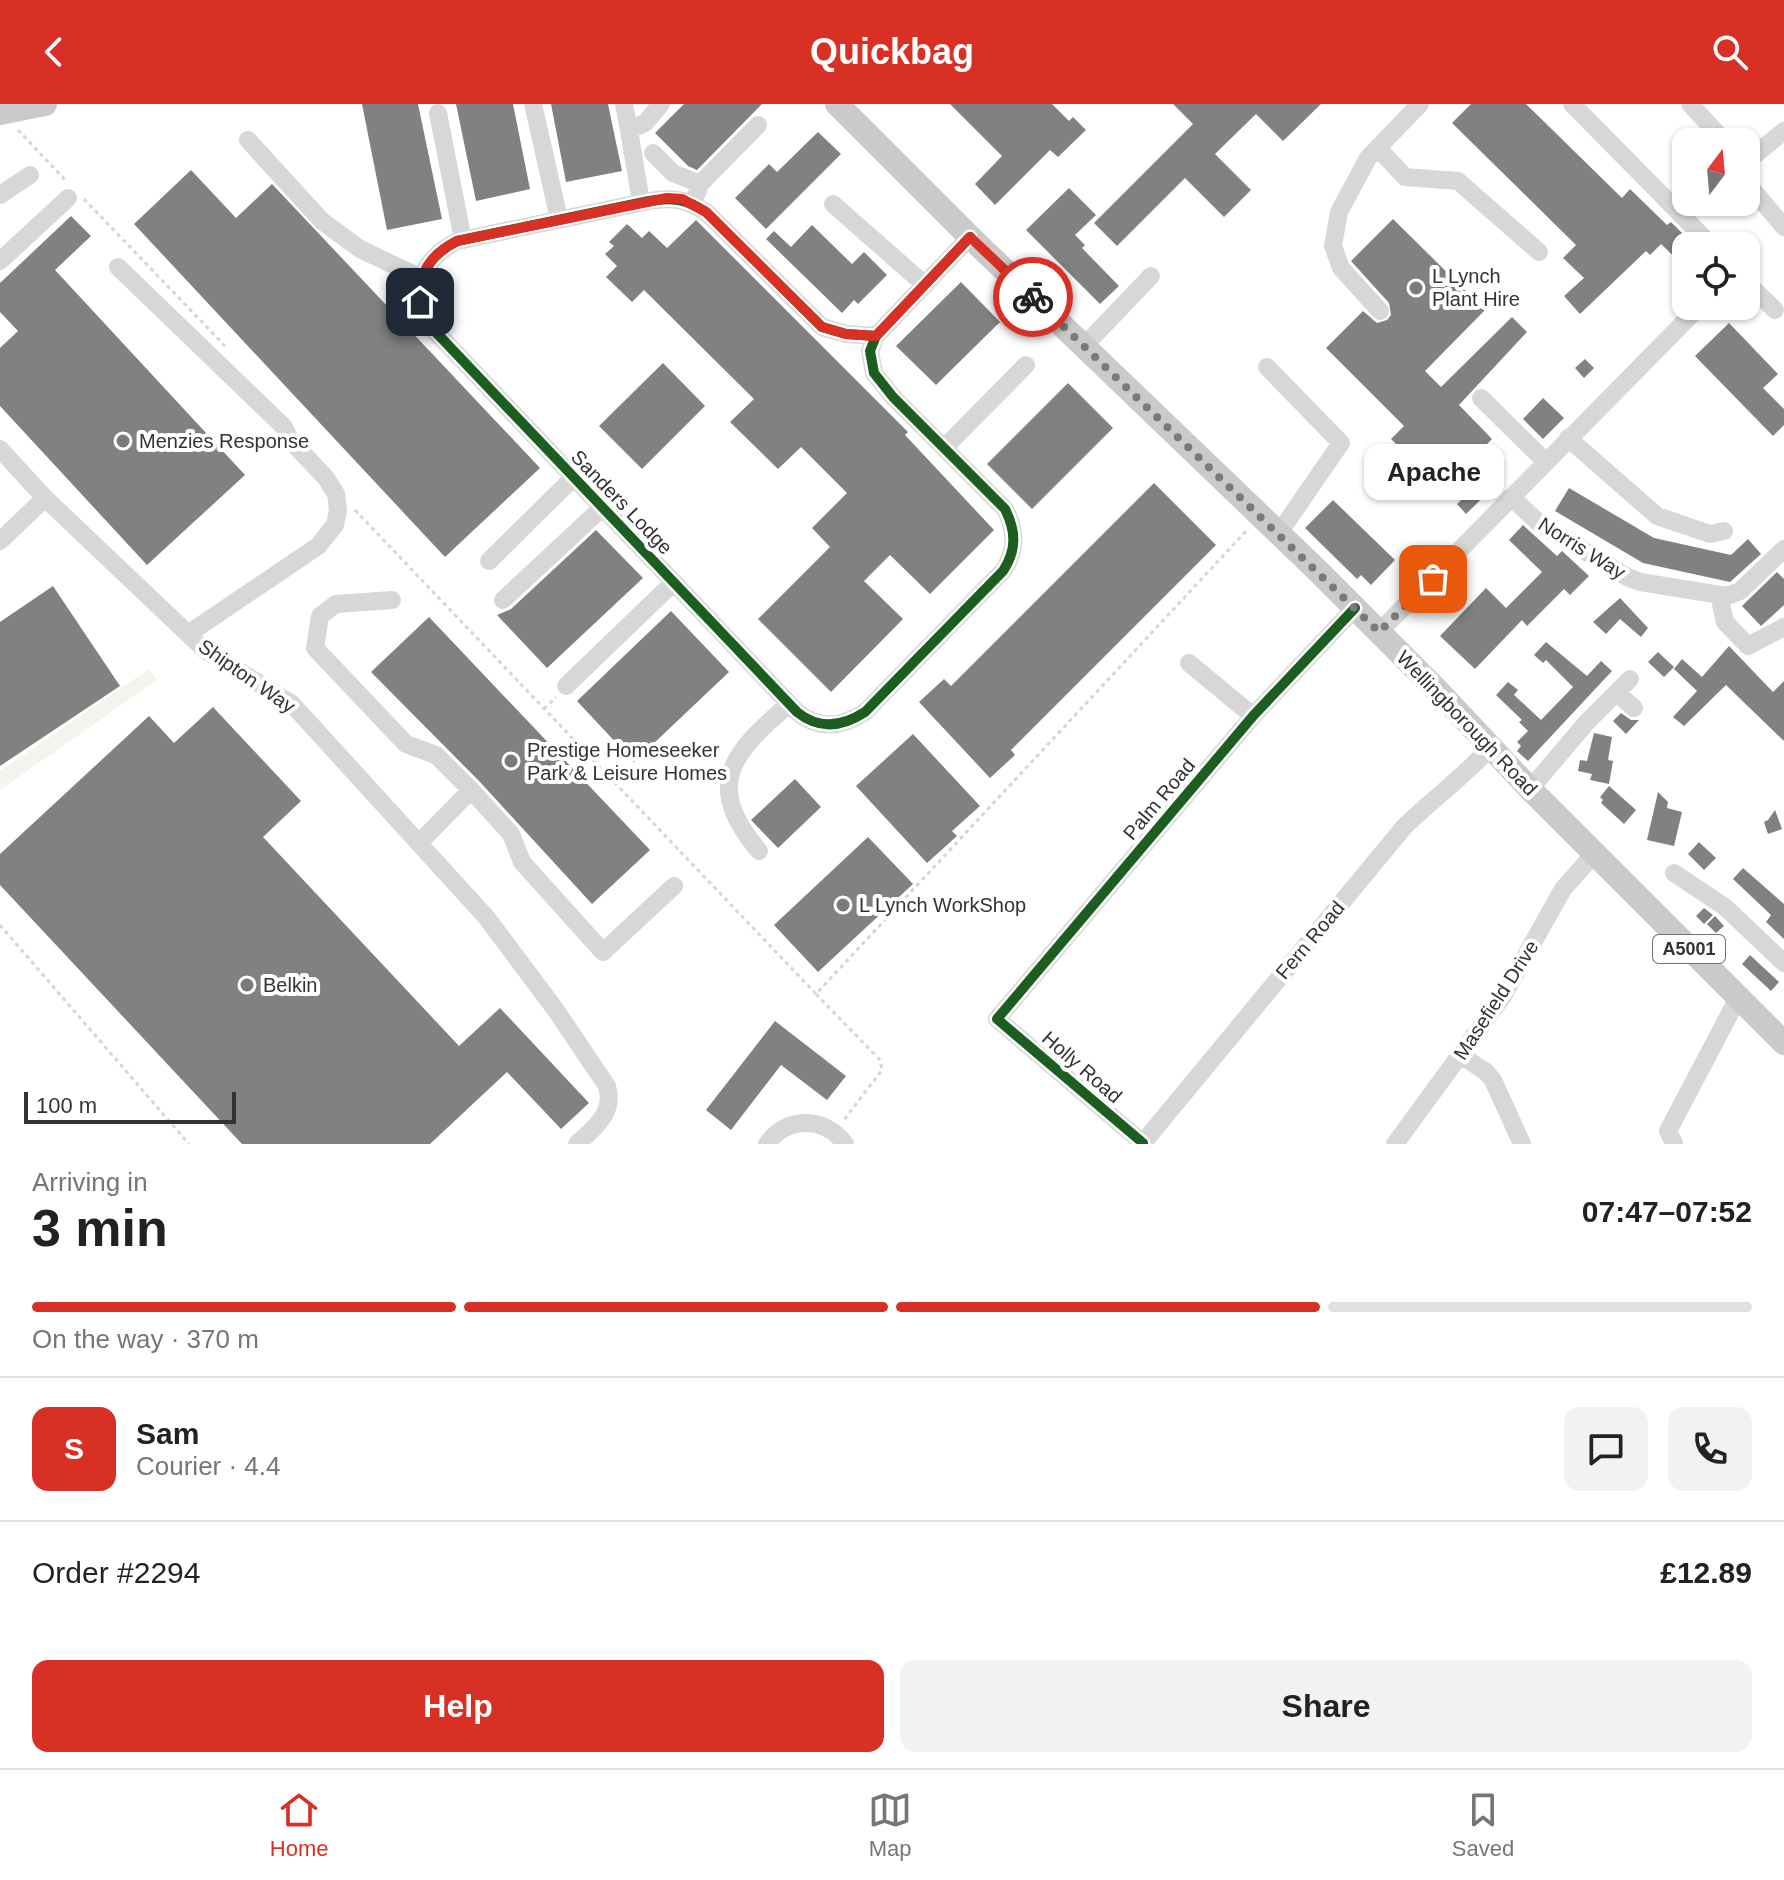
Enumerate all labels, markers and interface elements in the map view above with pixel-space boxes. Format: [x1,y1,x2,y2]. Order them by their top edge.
icon: back [32,30,76,74]
icon: search [1708,30,1752,74]
text: Quickbag [810,31,974,72]
north arrow [1672,128,1760,216]
map controls [1672,128,1760,320]
button: locate [1672,232,1760,320]
courier [993,257,1073,337]
place label: L Lynch Plant Hire [1432,265,1520,310]
pin [386,268,454,336]
icon: bike [1011,275,1055,319]
marker: L Lynch Plant Hire [1407,279,1425,297]
icon: home [398,280,442,324]
place label: Menzies Response [139,430,309,452]
marker: Menzies Response [114,432,132,450]
callout: Apache [1363,443,1503,499]
street label: Sanders Lodge [567,446,677,558]
text: Apache [1387,457,1481,487]
street label: Norris Way [1535,513,1629,583]
pin [1399,545,1467,613]
icon: bag [1411,557,1455,601]
street label: Shipton Way [195,635,299,717]
street label: Wellingborough Road [1392,646,1542,800]
place label: Prestige Homeseeker Park & Leisure Homes [527,739,727,784]
marker: Prestige Homeseeker Park & Leisure Homes [502,752,520,770]
street label: Palm Road [1119,754,1199,844]
place label: L Lynch WorkShop [859,894,1026,916]
marker: L Lynch WorkShop [834,896,852,914]
street label: Fern Road [1271,897,1349,983]
road number: A5001 [1653,935,1725,963]
street label: Masefield Drive [1449,936,1543,1064]
place label: Belkin [263,974,317,996]
marker: Belkin [238,976,256,994]
street label: Holly Road [1038,1027,1126,1107]
scale bar [24,1088,236,1124]
text: 100 m [36,1093,97,1118]
text: Arriving in [32,1167,148,1197]
text: 07:47–07:52 [1582,1195,1752,1228]
text: 3 min [32,1199,168,1257]
text: On the way · 370 m [32,1324,259,1354]
button: chat [1564,1407,1648,1491]
button: phone [1668,1407,1752,1491]
text: Sam [136,1417,199,1450]
text: S [64,1432,84,1465]
text: Courier · 4.4 [136,1451,281,1481]
text: Order #2294 [32,1556,200,1589]
text: £12.89 [1660,1556,1752,1589]
button: Help [32,1660,884,1752]
button: Share [900,1660,1752,1752]
tab: Home [270,1788,329,1862]
tab: Map [868,1788,912,1862]
tab: Saved [1452,1788,1514,1862]

